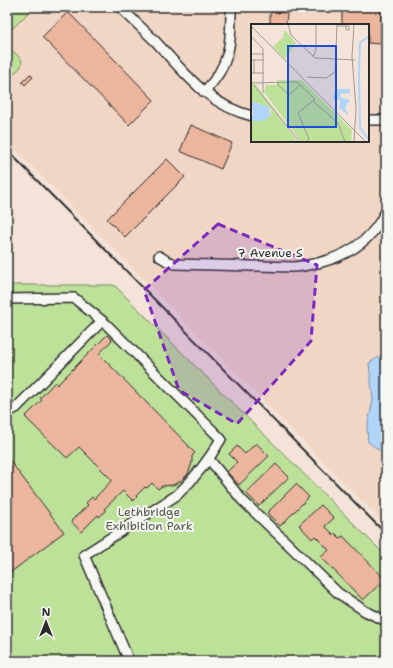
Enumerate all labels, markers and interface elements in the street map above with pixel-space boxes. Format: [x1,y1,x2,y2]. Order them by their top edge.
inset map [251,24,369,142]
street label: 7 Avenue S [237,245,303,261]
park label: Lethbridge Exhibition Park [105,504,193,534]
north arrow [26,602,66,642]
text: N [42,605,51,620]

